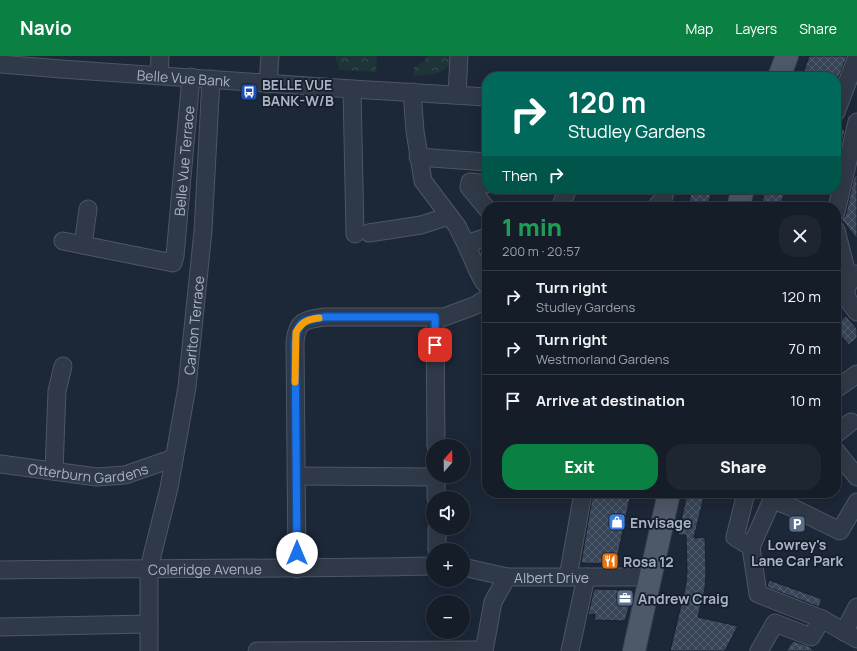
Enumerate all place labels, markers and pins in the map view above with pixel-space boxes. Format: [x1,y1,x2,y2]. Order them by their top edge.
place label: BELLE VUE BANK-W/B [262,75,334,110]
bus stop icon: BELLE VUE BANK-W/B [239,82,259,102]
pin [418,328,452,362]
shop icon: Envisage [607,512,627,532]
place label: Envisage [630,513,691,532]
parking icon: Lowrey's Lane Car Park [787,514,807,534]
place label: Lowrey's Lane Car Park [751,535,844,570]
restaurant icon: Rosa 12 [600,551,620,571]
place label: Rosa 12 [623,552,674,571]
office icon: Andrew Craig [615,588,635,608]
place label: Andrew Craig [638,589,729,608]

